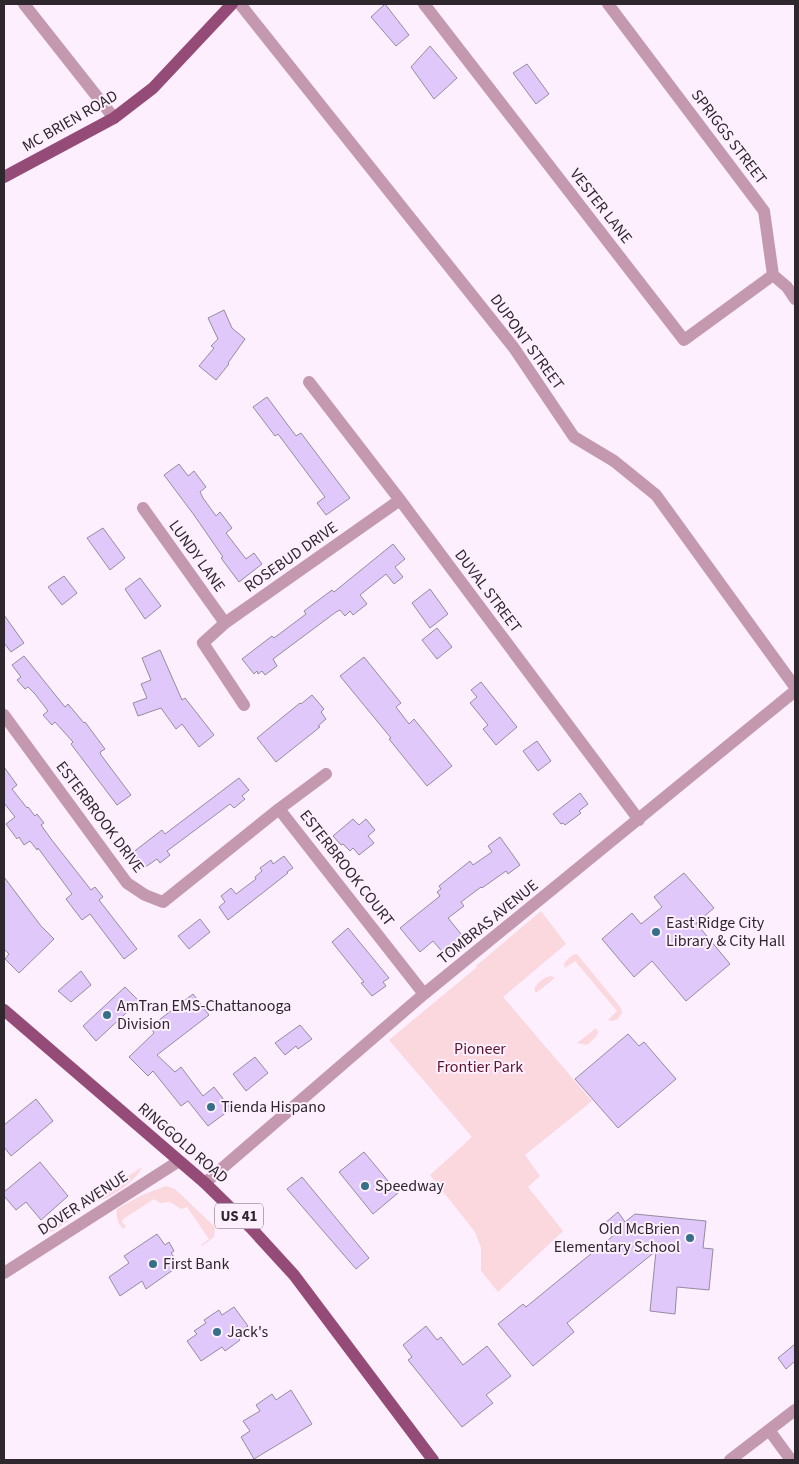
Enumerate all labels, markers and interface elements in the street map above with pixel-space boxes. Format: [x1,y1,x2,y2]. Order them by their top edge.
street label: MC BRIEN ROAD [18,85,122,157]
street label: SPRIGGS STREET [686,85,772,189]
street label: VESTER LANE [565,164,637,248]
street label: DUPONT STREET [485,290,569,395]
street label: LUNDY LANE [164,516,230,596]
street label: ROSEBUD DRIVE [240,517,342,597]
street label: DUVAL STREET [449,545,527,638]
street label: ESTERBROOK DRIVE [51,757,149,877]
street label: ESTERBROOK COURT [295,805,400,931]
street label: TOMBRAS AVENUE [433,875,543,969]
place label: East Ridge City Library & City Hall [666,912,785,952]
marker: East Ridge City Library & City Hall [650,926,662,938]
place label: AmTran EMS-Chattanooga Division [117,995,291,1035]
marker: AmTran EMS-Chattanooga Division [101,1009,113,1021]
park label: Pioneer Frontier Park [437,1038,523,1078]
place label: Tienda Hispano [221,1096,326,1118]
street label: RINGGOLD ROAD [133,1098,233,1188]
marker: Tienda Hispano [205,1101,217,1113]
street label: DOVER AVENUE [34,1166,132,1240]
place label: Speedway [375,1175,445,1197]
marker: Speedway [359,1180,371,1192]
road number: US 41 [215,1204,263,1228]
place label: Old McBrien Elementary School [554,1218,680,1258]
marker: Old McBrien Elementary School [684,1232,696,1244]
place label: First Bank [163,1253,230,1275]
marker: First Bank [147,1258,159,1270]
place label: Jack's [227,1321,269,1343]
marker: Jack's [211,1326,223,1338]

